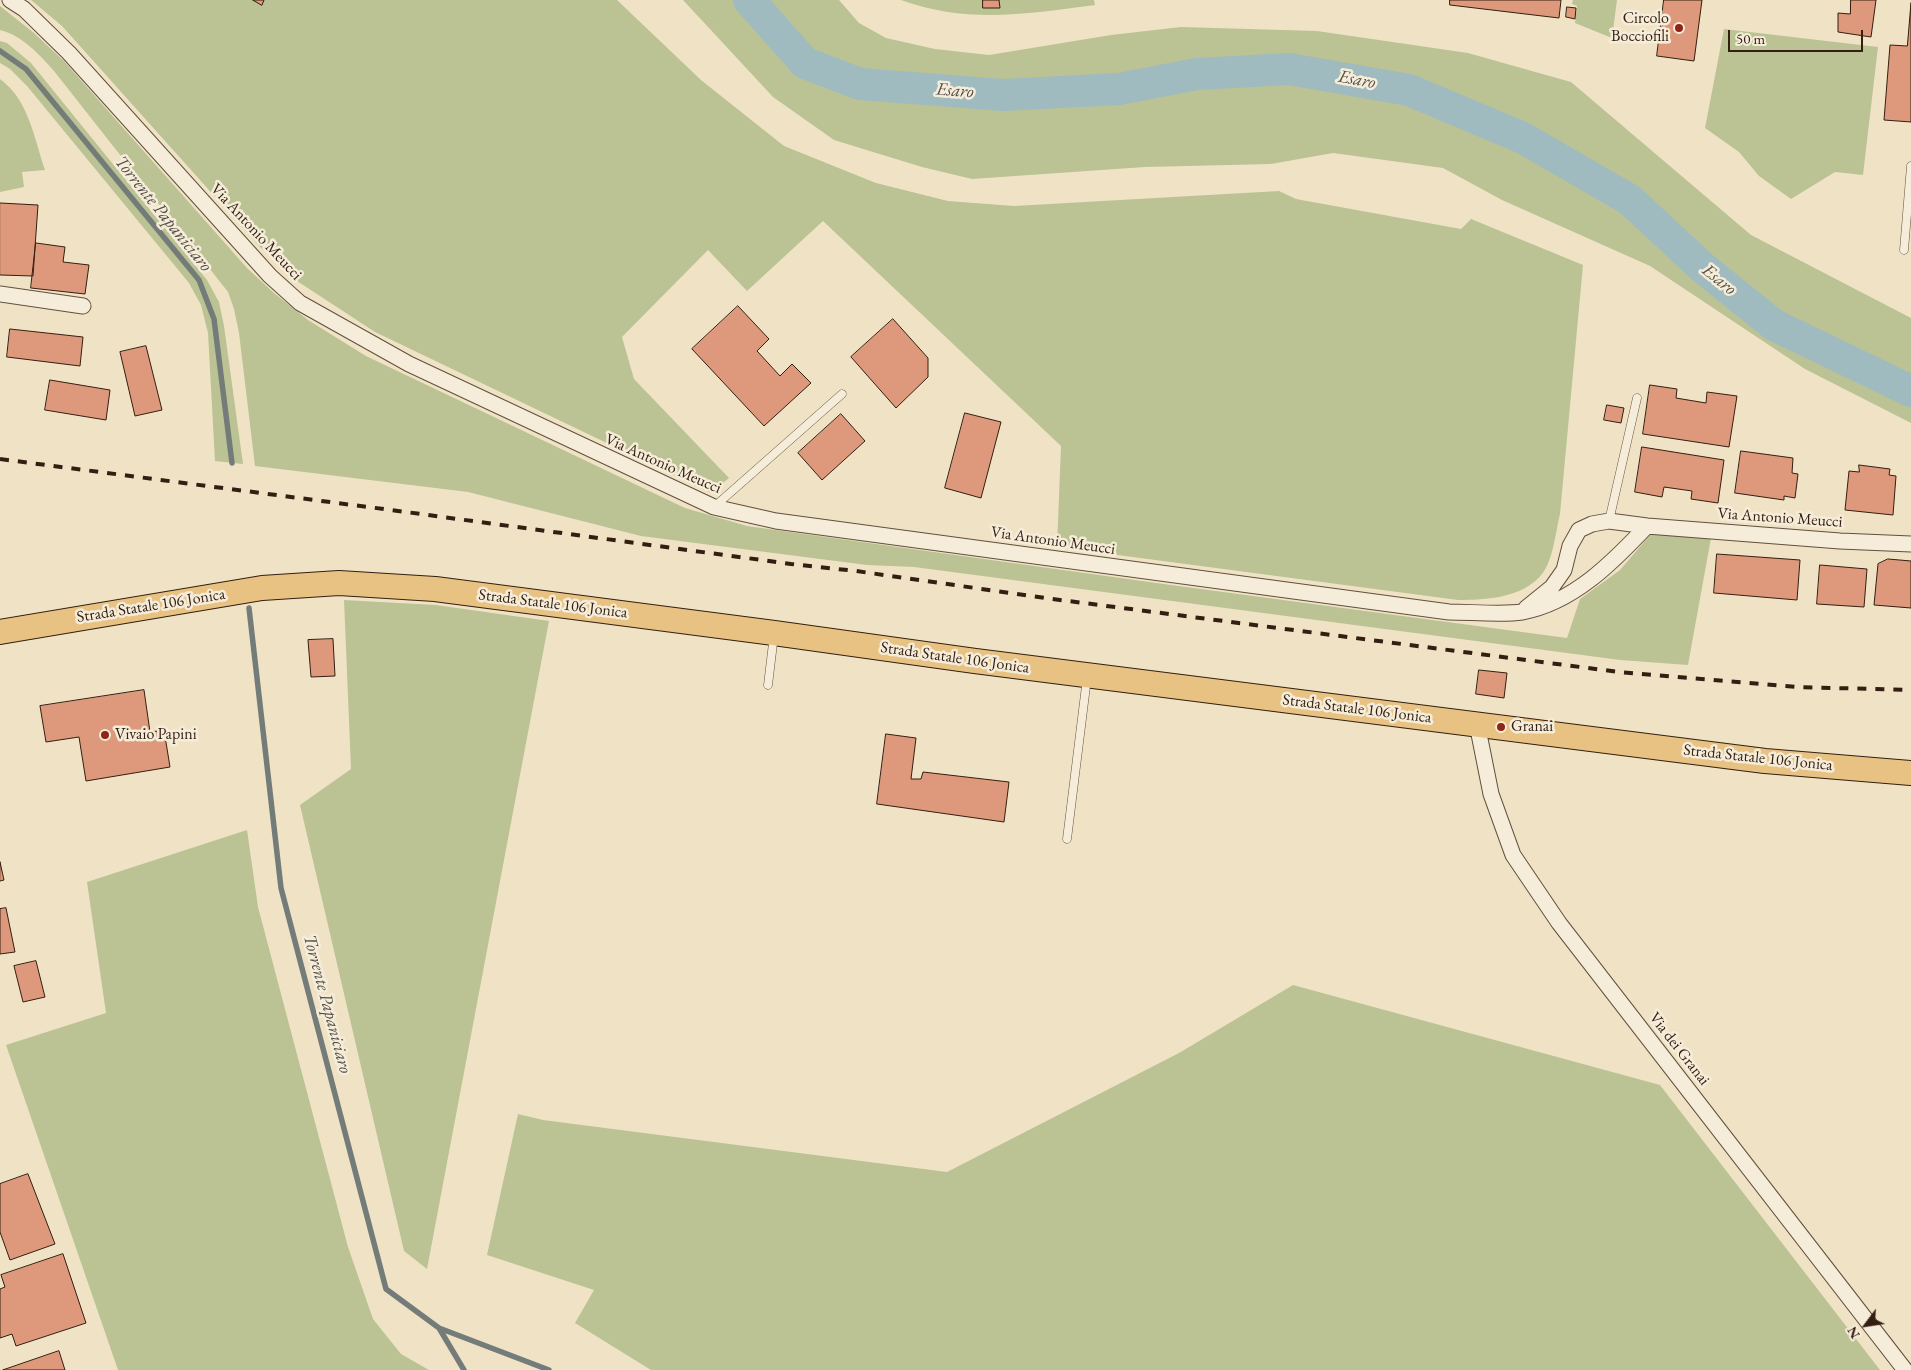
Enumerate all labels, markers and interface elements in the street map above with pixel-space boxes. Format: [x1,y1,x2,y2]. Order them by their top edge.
place label: Circolo Bocciofili [1611,9,1669,47]
scale bar [1731,20,1866,52]
marker: Circolo Bocciofili [1673,22,1685,34]
text: 50 m [1736,29,1765,48]
water label: Esaro [1337,66,1377,94]
water label: Esaro [936,79,974,103]
water label: Torrente Papaniciaro [110,152,216,276]
street label: Via Antonio Meucci [206,180,306,284]
water label: Esaro [1698,260,1740,300]
street label: Via Antonio Meucci [602,430,724,498]
street label: Via Antonio Meucci [1717,504,1843,532]
street label: Via Antonio Meucci [990,523,1116,559]
street label: Strada Statale 106 Jonica [75,585,227,627]
street label: Strada Statale 106 Jonica [477,585,629,623]
street label: Strada Statale 106 Jonica [879,638,1031,678]
street label: Strada Statale 106 Jonica [1281,690,1433,728]
place label: Granai [1511,717,1553,737]
marker: Granai [1495,721,1507,733]
place label: Vivaio Papini [115,725,197,745]
marker: Vivaio Papini [99,729,111,741]
street label: Strada Statale 106 Jonica [1682,741,1834,775]
water label: Torrente Papaniciaro [298,932,356,1076]
street label: Via dei Granai [1644,1009,1714,1089]
north arrow [1841,1300,1891,1350]
text: N [1843,1323,1864,1342]

